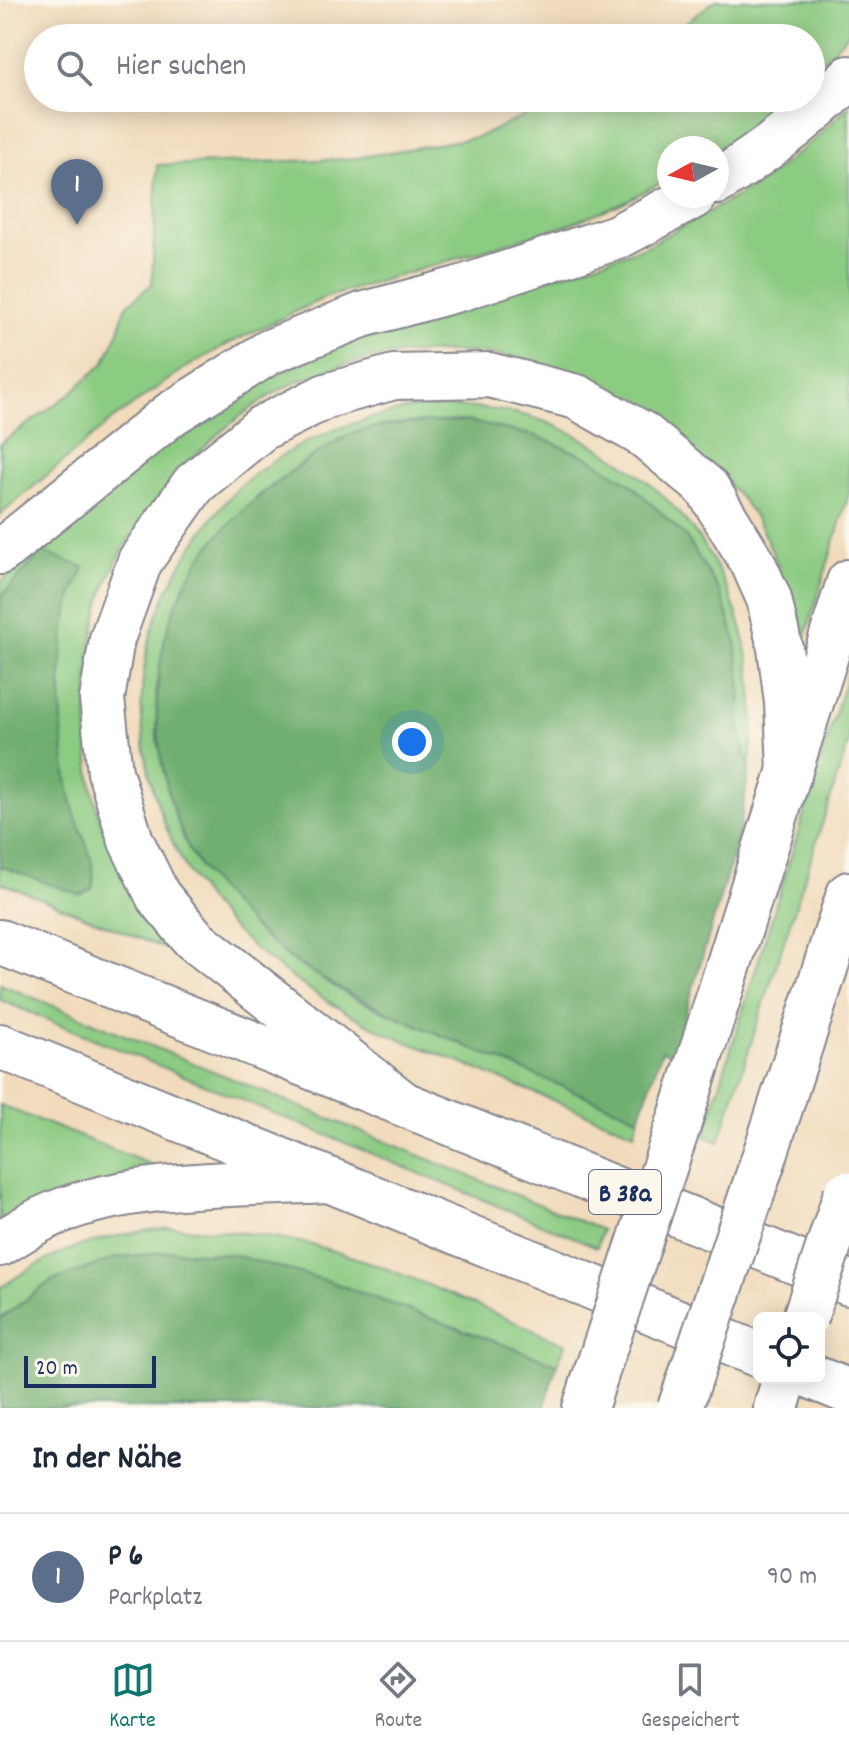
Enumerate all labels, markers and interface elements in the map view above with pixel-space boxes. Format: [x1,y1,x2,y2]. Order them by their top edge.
search box [24,24,825,112]
icon: search [52,46,96,90]
text: Hier suchen [116,47,246,90]
north arrow [657,136,729,208]
pin: 1 [51,159,103,225]
your location [392,722,432,762]
road number: B 38a [589,1170,661,1214]
map controls [753,1312,825,1384]
button: locate [753,1312,825,1384]
scale bar [24,1352,156,1388]
text: 20 m [36,1354,78,1385]
text: In der Nähe [32,1436,182,1485]
text: P 6 [108,1537,143,1580]
text: 1 [55,1559,61,1596]
text: 90 m [767,1559,817,1596]
text: Parkplatz [108,1580,202,1617]
tab: Karte [109,1658,156,1737]
tab: Route [374,1658,422,1737]
tab: Gespeichert [641,1658,740,1737]

